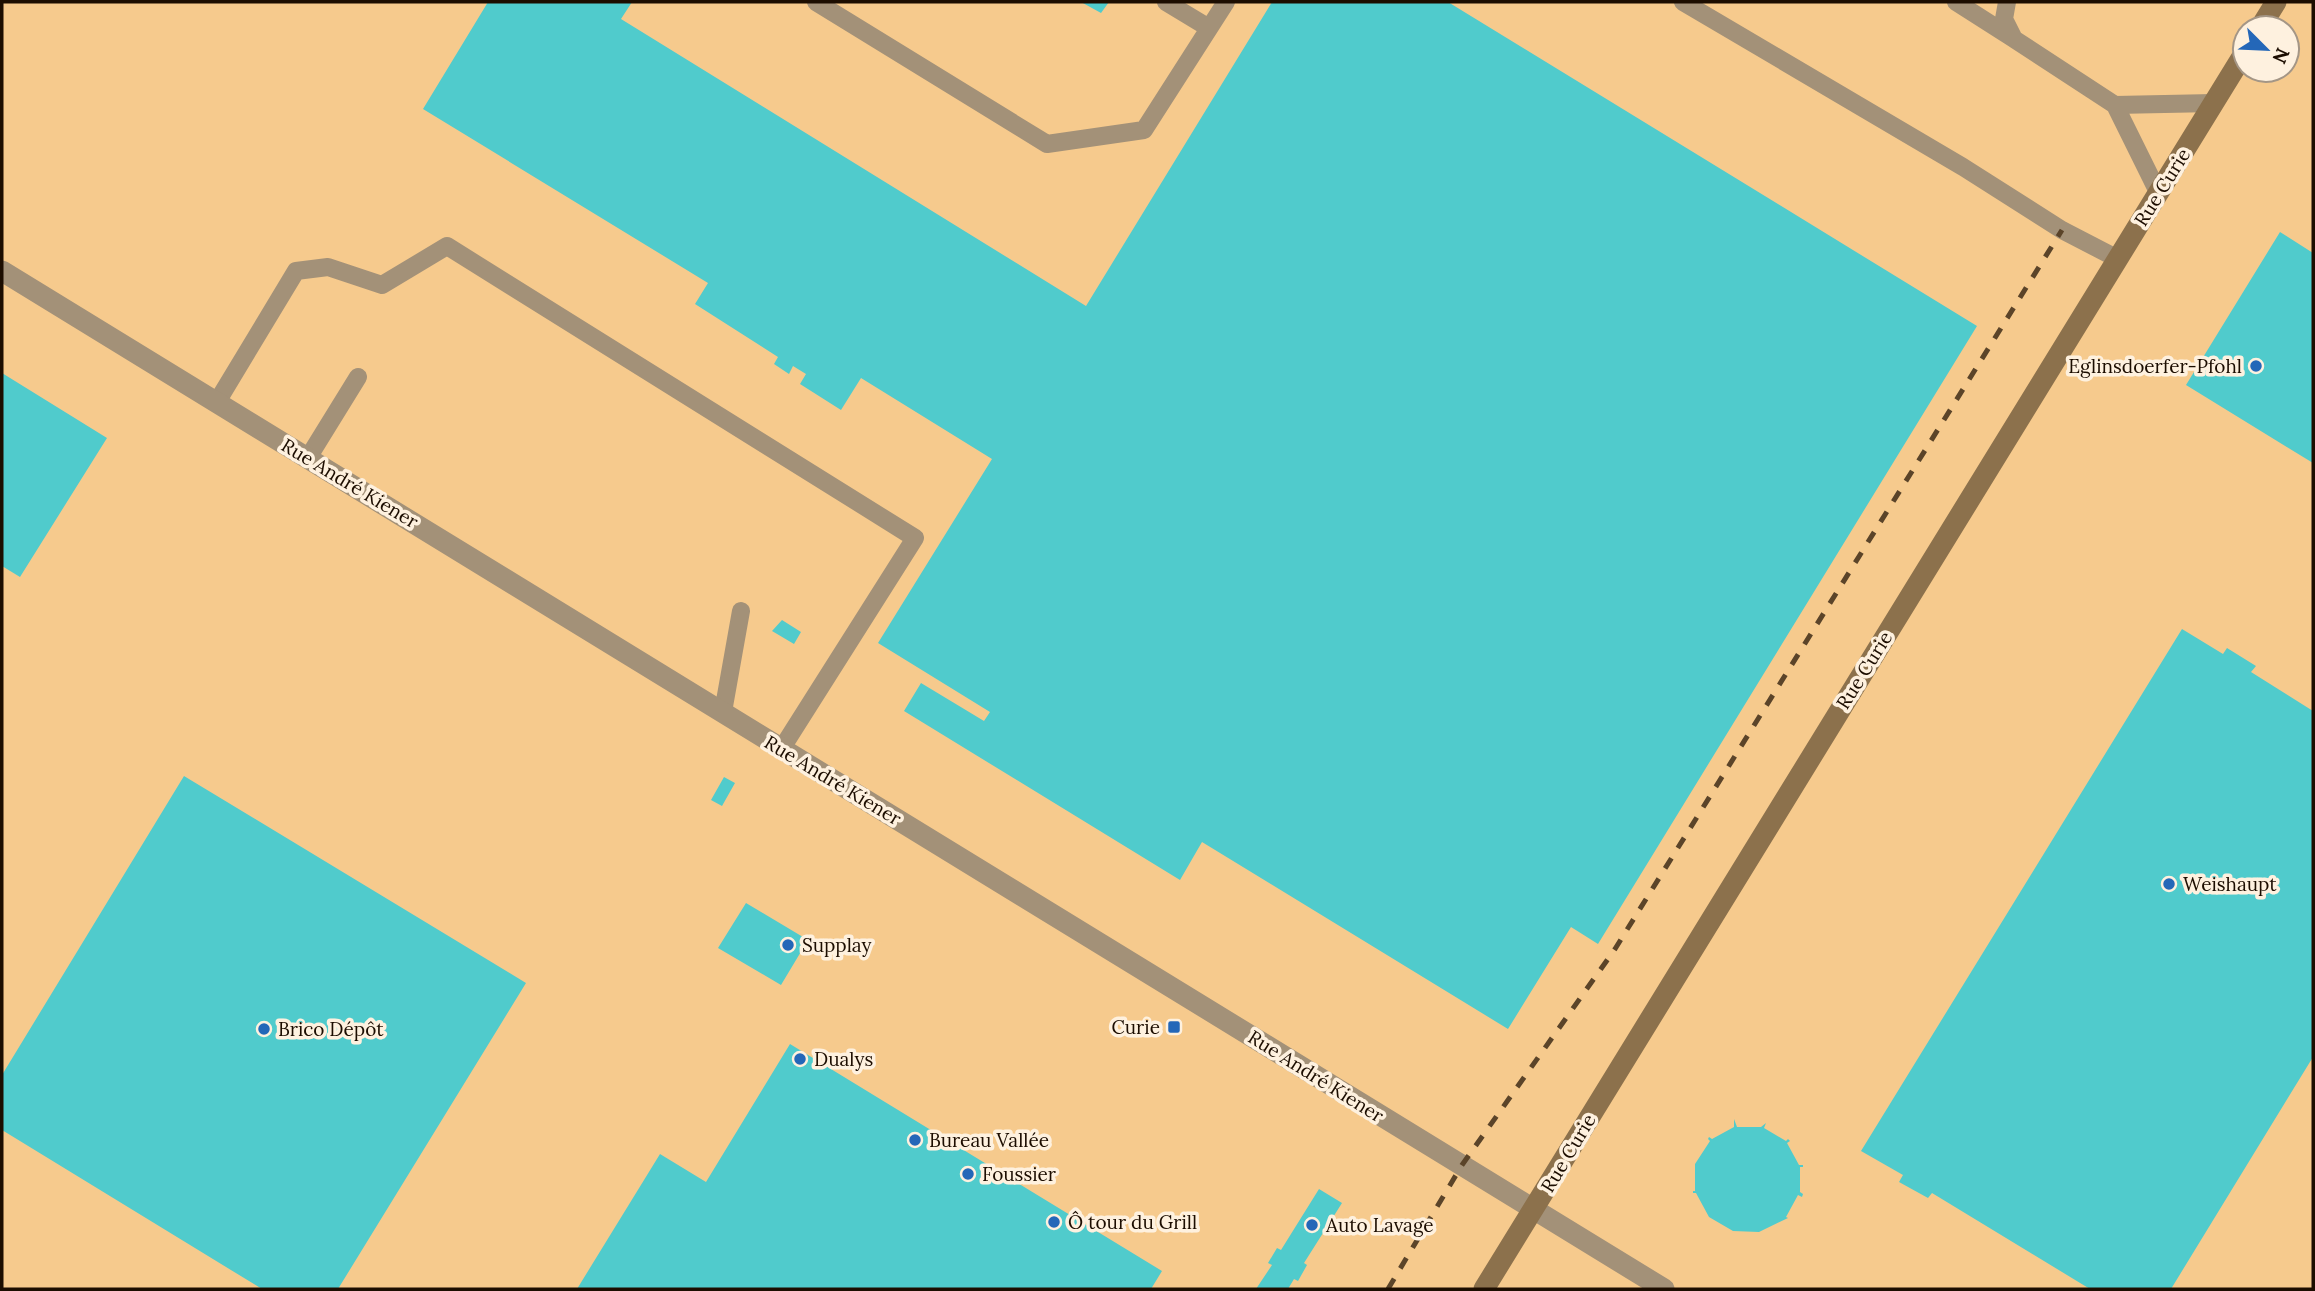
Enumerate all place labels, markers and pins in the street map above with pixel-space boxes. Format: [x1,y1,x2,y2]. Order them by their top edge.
place label: Eglinsdoerfer-Pfohl [2068,354,2242,378]
marker: Eglinsdoerfer-Pfohl [2248,358,2264,374]
place label: Weishaupt [2183,872,2277,896]
marker: Weishaupt [2161,876,2177,892]
place label: Supplay [802,933,872,957]
marker: Supplay [780,937,796,953]
place label: Curie [1112,1015,1160,1039]
place label: Brico Dépôt [278,1017,384,1041]
marker: Curie [1166,1019,1182,1035]
marker: Brico Dépôt [256,1021,272,1037]
place label: Dualys [814,1047,873,1071]
marker: Dualys [792,1051,808,1067]
place label: Bureau Vallée [929,1128,1049,1152]
marker: Bureau Vallée [907,1132,923,1148]
place label: Foussier [982,1162,1057,1186]
marker: Foussier [960,1166,976,1182]
place label: Ô tour du Grill [1068,1210,1197,1234]
place label: Auto Lavage [1325,1213,1434,1237]
marker: Ô tour du Grill [1046,1214,1062,1230]
marker: Auto Lavage [1304,1217,1320,1233]

